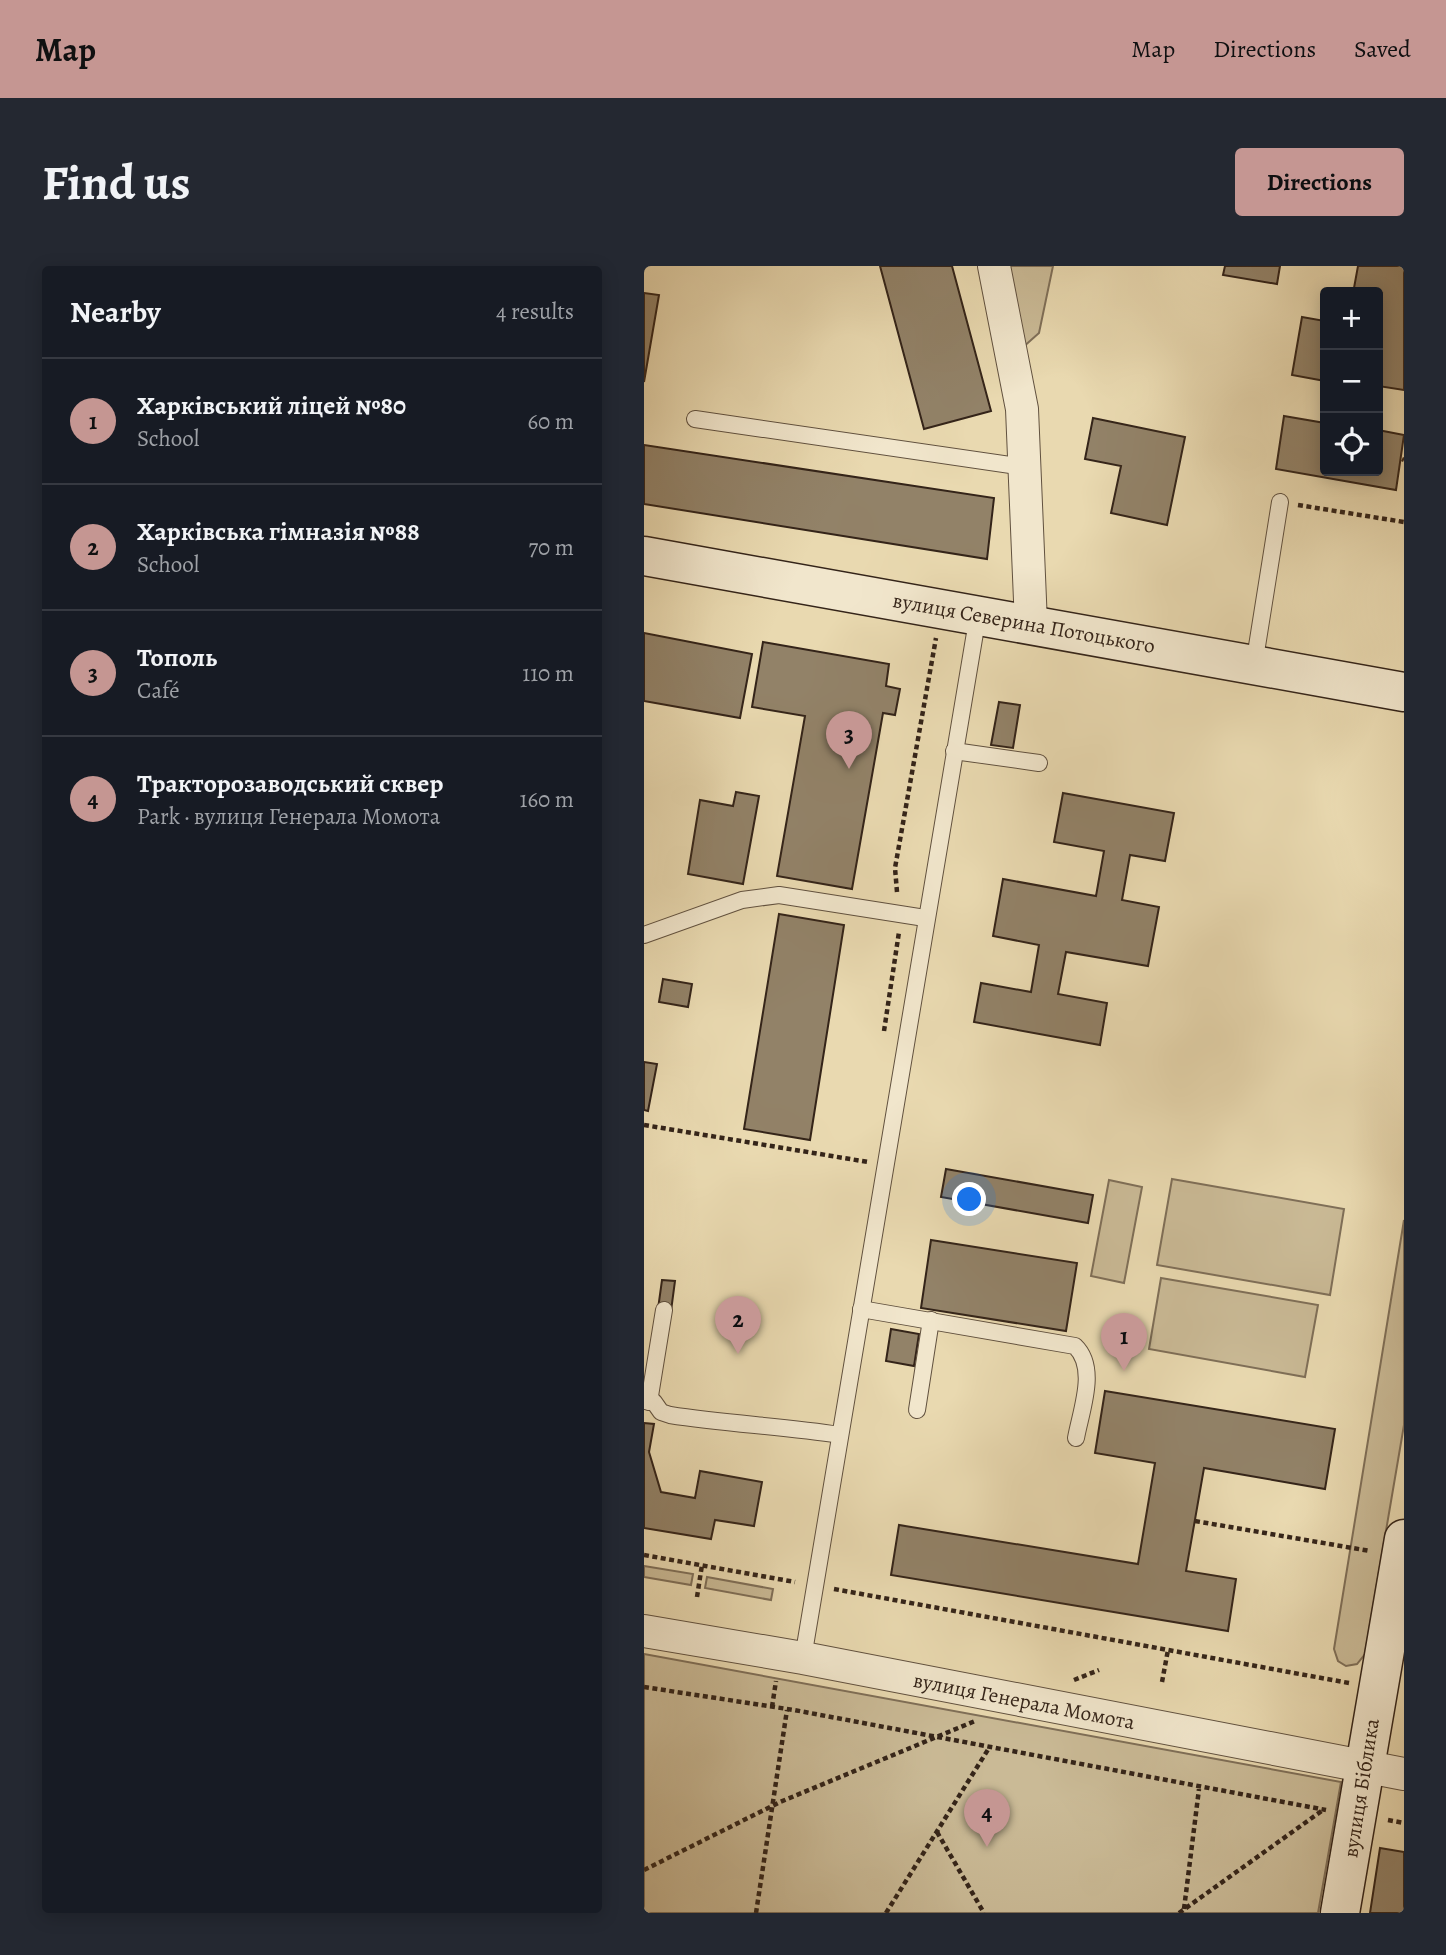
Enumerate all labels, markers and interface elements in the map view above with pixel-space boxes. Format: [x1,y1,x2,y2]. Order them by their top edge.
text: Map [35,27,96,72]
text: Map [1131,33,1175,65]
text: Directions [1213,33,1316,65]
text: Saved [1354,33,1411,65]
button: Directions [1235,148,1404,216]
text: Find us [42,149,190,216]
map controls [1320,287,1383,476]
button: + [1320,287,1383,350]
text: Nearby [70,292,161,332]
text: 4 results [496,296,574,327]
button: − [1320,350,1383,413]
text: Харківський ліцей №80 [137,388,406,423]
text: 1 [89,406,97,437]
text: 60 m [527,406,574,437]
button: locate [1320,413,1383,476]
text: School [137,423,199,454]
text: Харківська гімназія №88 [137,514,420,549]
text: 2 [87,532,99,563]
text: 70 m [528,532,574,563]
text: School [137,549,199,580]
street label: вулиця Северина Потоцького [891,586,1157,660]
text: Тополь [137,640,217,675]
text: 3 [88,658,98,689]
text: 110 m [522,658,574,689]
text: Café [137,675,180,706]
pin: 3 [826,711,872,769]
text: Тракторозаводський сквер [137,766,443,801]
text: 4 [88,784,98,815]
text: 160 m [520,784,574,815]
text: Park · вулиця Генерала Момота [137,801,440,832]
your location [952,1182,986,1216]
pin: 2 [715,1296,761,1354]
pin: 1 [1101,1313,1147,1371]
street label: вулиця Генерала Момота [911,1666,1137,1736]
street label: вулиця Біблика [1336,1716,1386,1860]
pin: 4 [964,1789,1010,1847]

